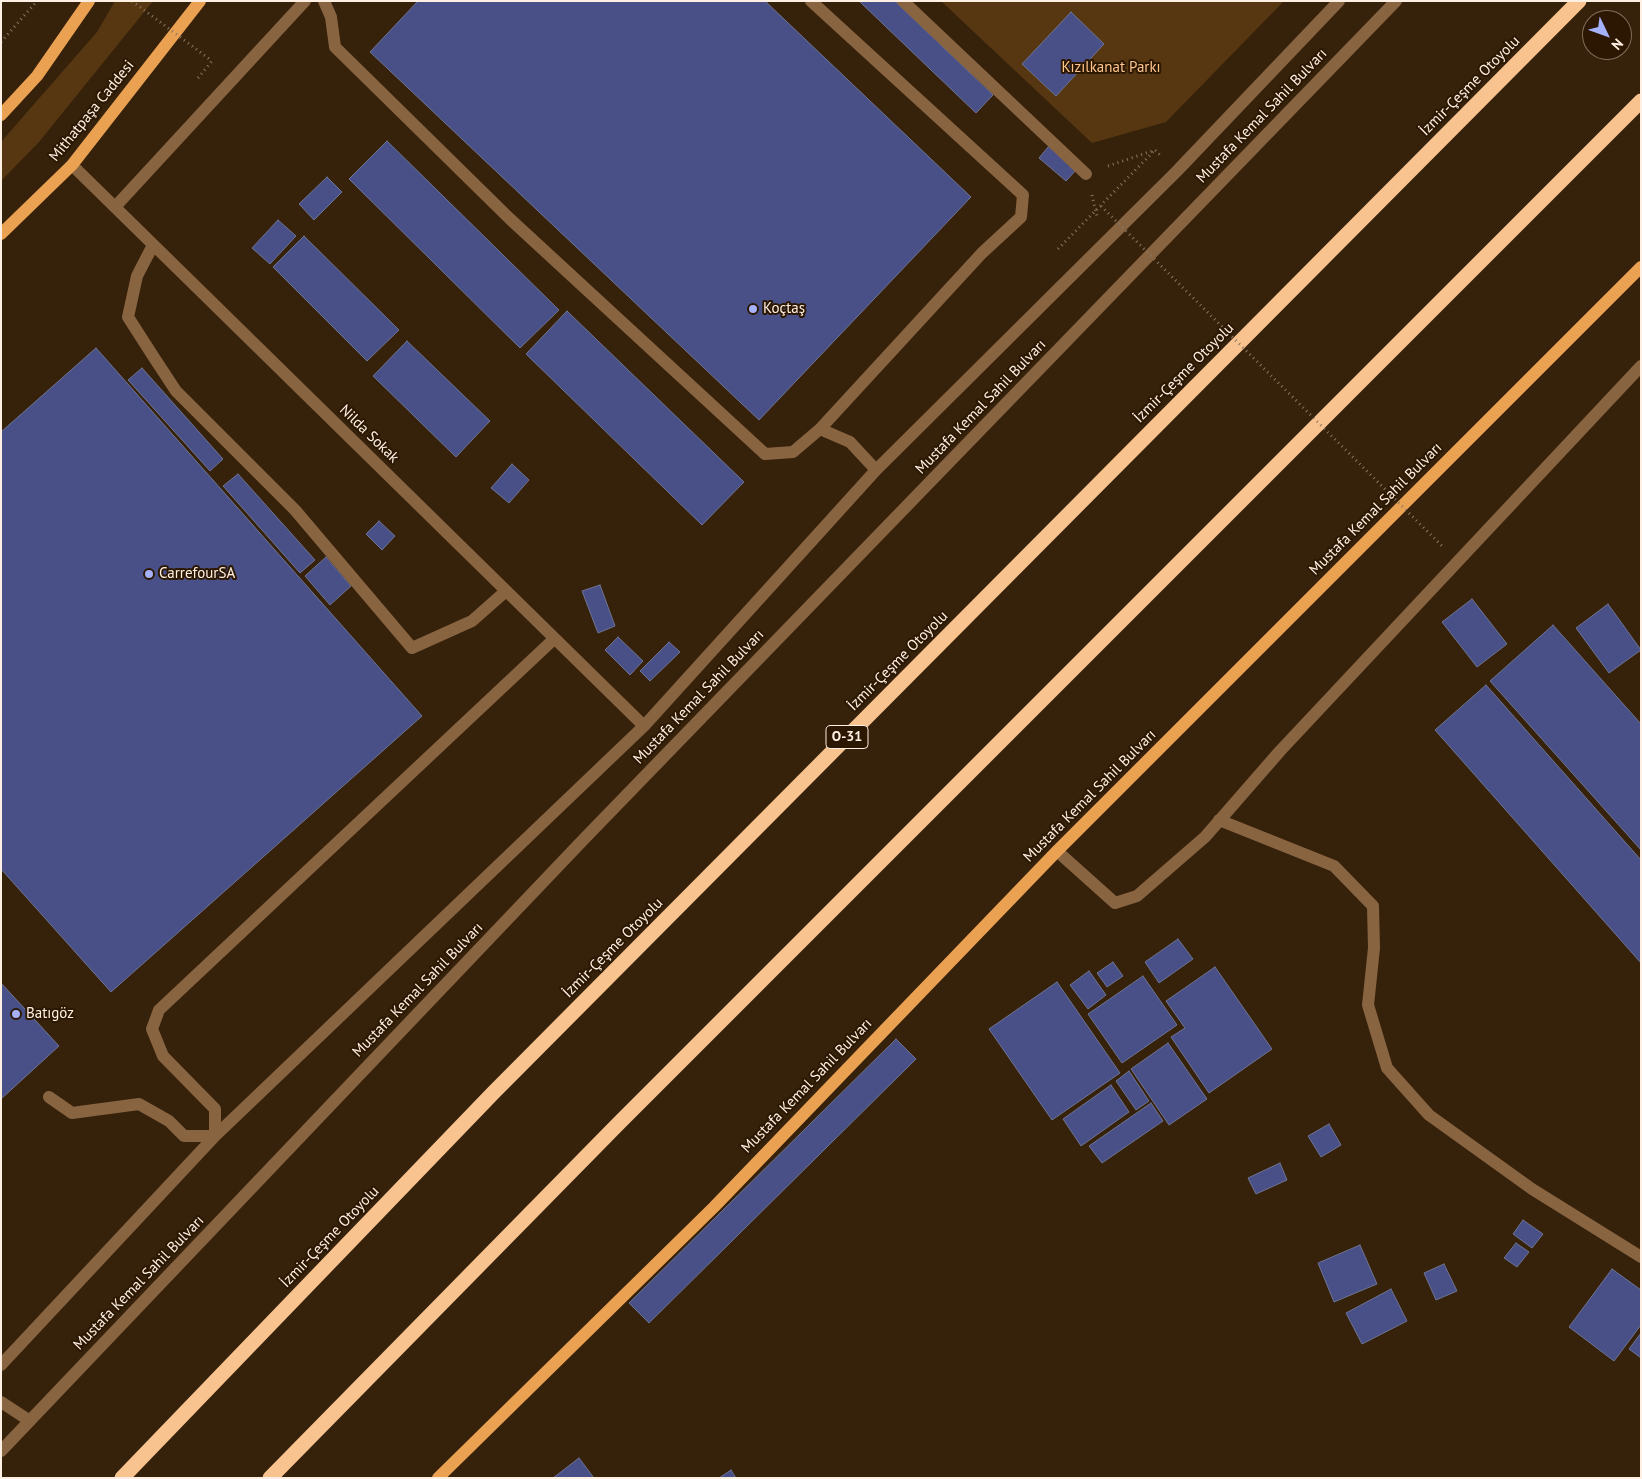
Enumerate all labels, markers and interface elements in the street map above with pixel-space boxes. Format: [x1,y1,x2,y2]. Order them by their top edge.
north arrow [1582,10,1632,60]
street label: İzmir-Çeşme Otoyolu [1416,32,1524,140]
text: N [1608,35,1627,54]
street label: Mustafa Kemal Sahil Bulvarı [1193,45,1331,187]
street label: Mithatpaşa Caddesi [46,57,138,165]
park label: Kızılkanat Parkı [1061,59,1161,77]
place label: Koçtaş [763,300,805,318]
marker: Koçtaş [747,303,759,315]
street label: İzmir-Çeşme Otoyolu [1130,319,1238,427]
street label: Mustafa Kemal Sahil Bulvarı [912,336,1050,478]
street label: Nilda Sokak [335,401,403,467]
street label: Mustafa Kemal Sahil Bulvarı [1306,439,1446,579]
place label: CarrefourSA [159,565,235,583]
marker: CarrefourSA [143,568,155,580]
street label: İzmir-Çeşme Otoyolu [844,607,952,715]
street label: Mustafa Kemal Sahil Bulvarı [630,626,768,768]
road number: O-31 [826,726,868,749]
street label: Mustafa Kemal Sahil Bulvarı [1020,726,1160,866]
street label: İzmir-Çeşme Otoyolu [559,894,667,1002]
street label: Mustafa Kemal Sahil Bulvarı [349,919,487,1061]
place label: Batıgöz [26,1005,74,1023]
marker: Batıgöz [10,1008,22,1020]
street label: Mustafa Kemal Sahil Bulvarı [738,1015,876,1157]
street label: İzmir-Çeşme Otoyolu [277,1183,383,1291]
street label: Mustafa Kemal Sahil Bulvarı [70,1212,208,1354]

